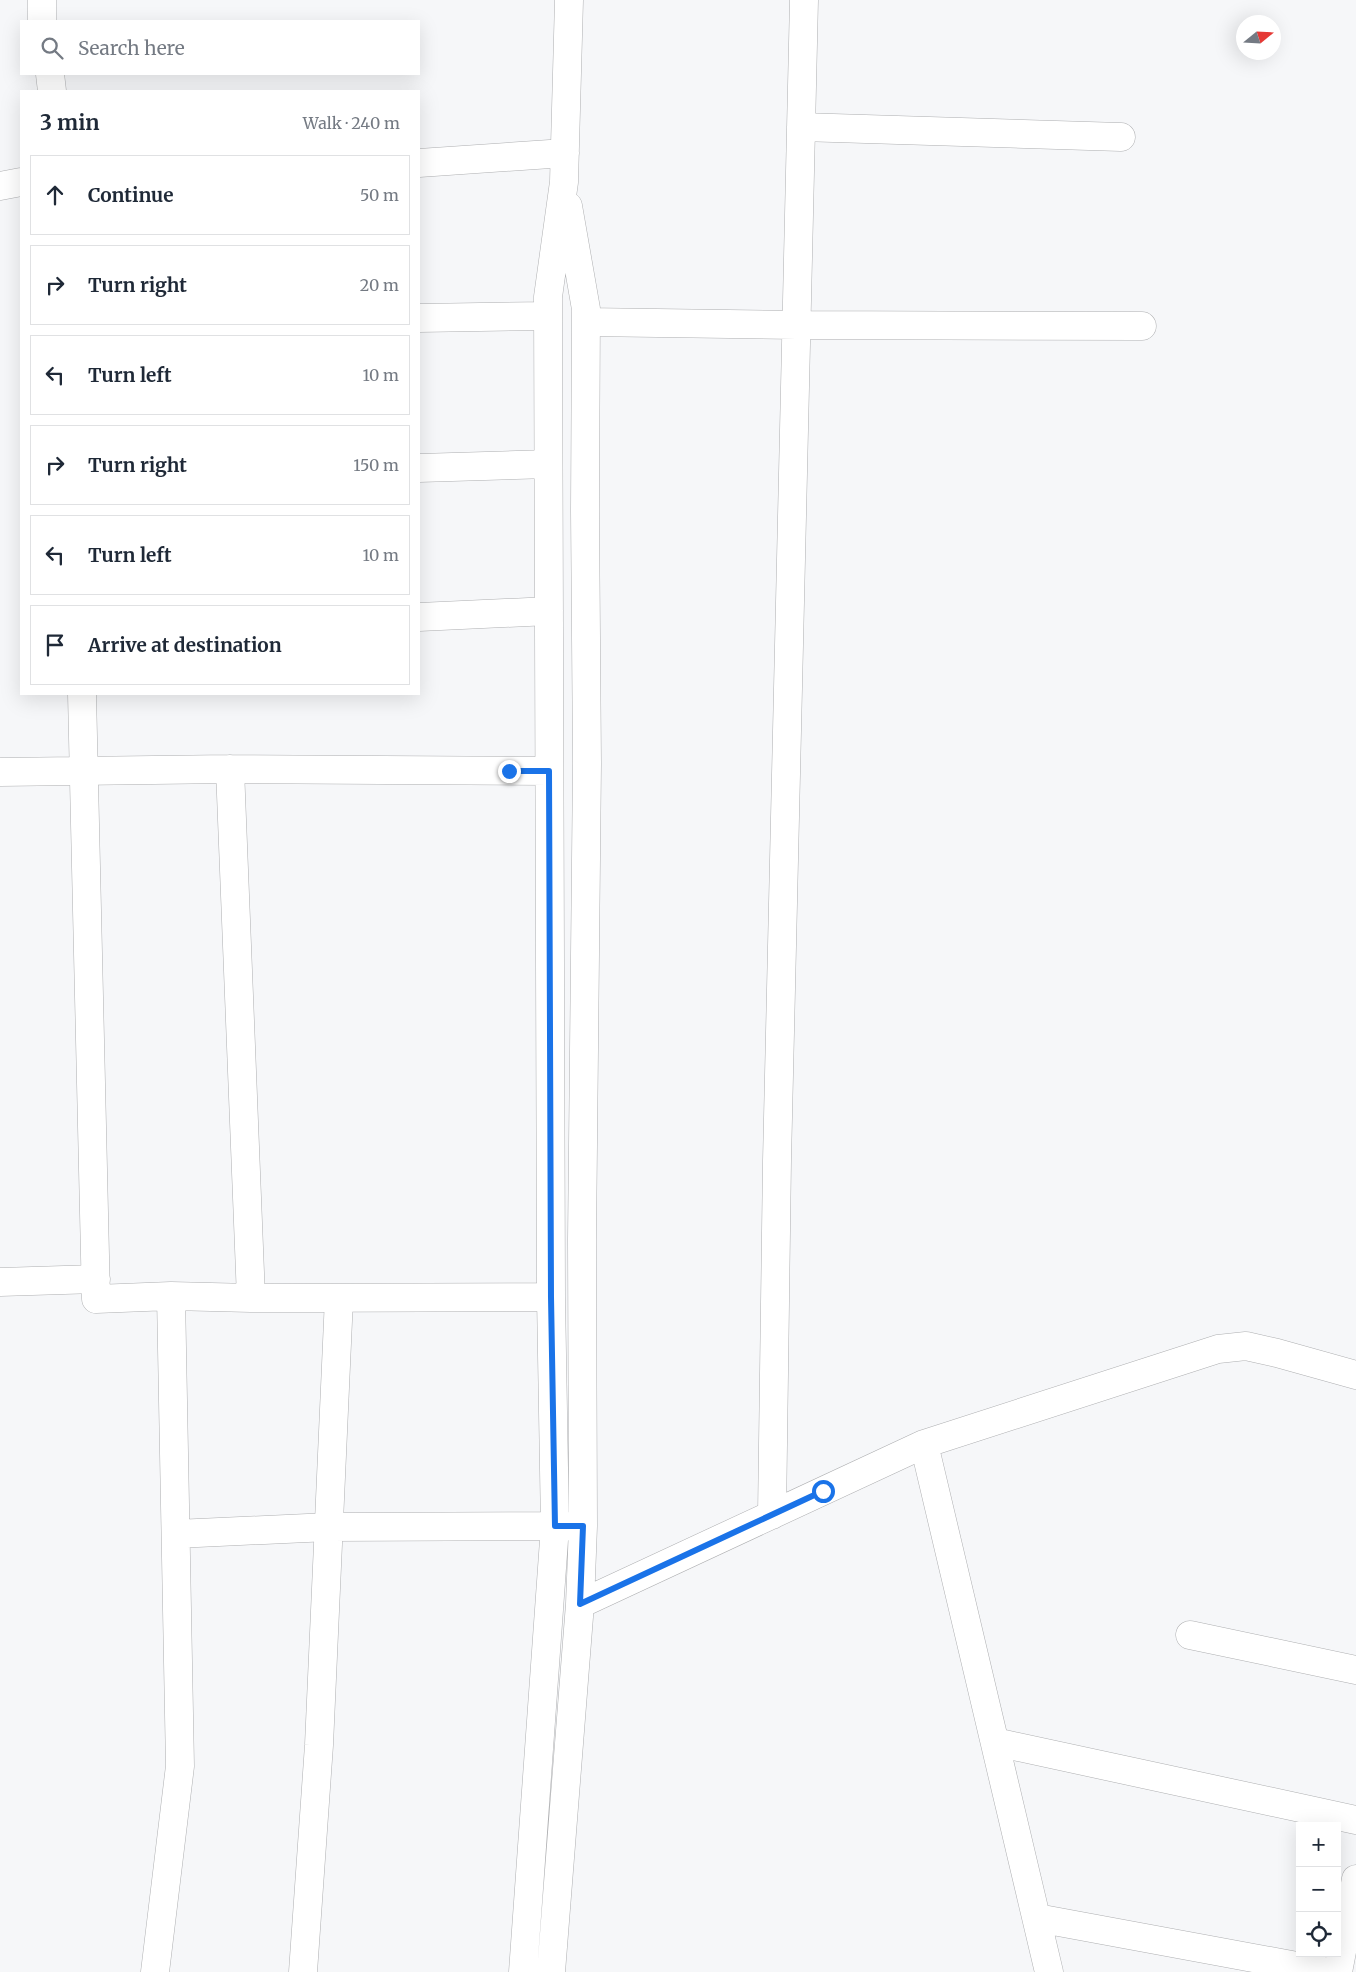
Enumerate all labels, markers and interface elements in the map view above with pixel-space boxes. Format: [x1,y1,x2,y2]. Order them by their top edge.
north arrow [1236,15,1281,60]
search box [20,20,420,75]
icon: search [38,34,66,62]
text: Search here [78,36,185,60]
text: 3 min [40,109,99,136]
text: Walk · 240 m [303,113,400,133]
icon: ahead [41,181,69,209]
text: Continue [88,183,174,207]
text: 50 m [360,185,399,205]
icon: right [41,271,69,299]
text: Turn right [88,273,187,297]
text: 20 m [360,275,399,295]
icon: left [41,361,69,389]
text: Turn left [88,363,172,387]
text: 10 m [362,365,399,385]
icon: right [41,451,69,479]
text: Turn right [88,453,187,477]
text: 150 m [353,455,399,475]
icon: left [41,541,69,569]
text: Turn left [88,543,172,567]
text: 10 m [362,545,399,565]
icon: arrive [41,631,69,659]
text: Arrive at destination [88,633,282,657]
route end [498,760,521,783]
route start [812,1480,835,1503]
map controls [1296,1822,1341,1957]
button: + [1296,1822,1341,1867]
button: − [1296,1867,1341,1912]
button: locate [1296,1912,1341,1957]

